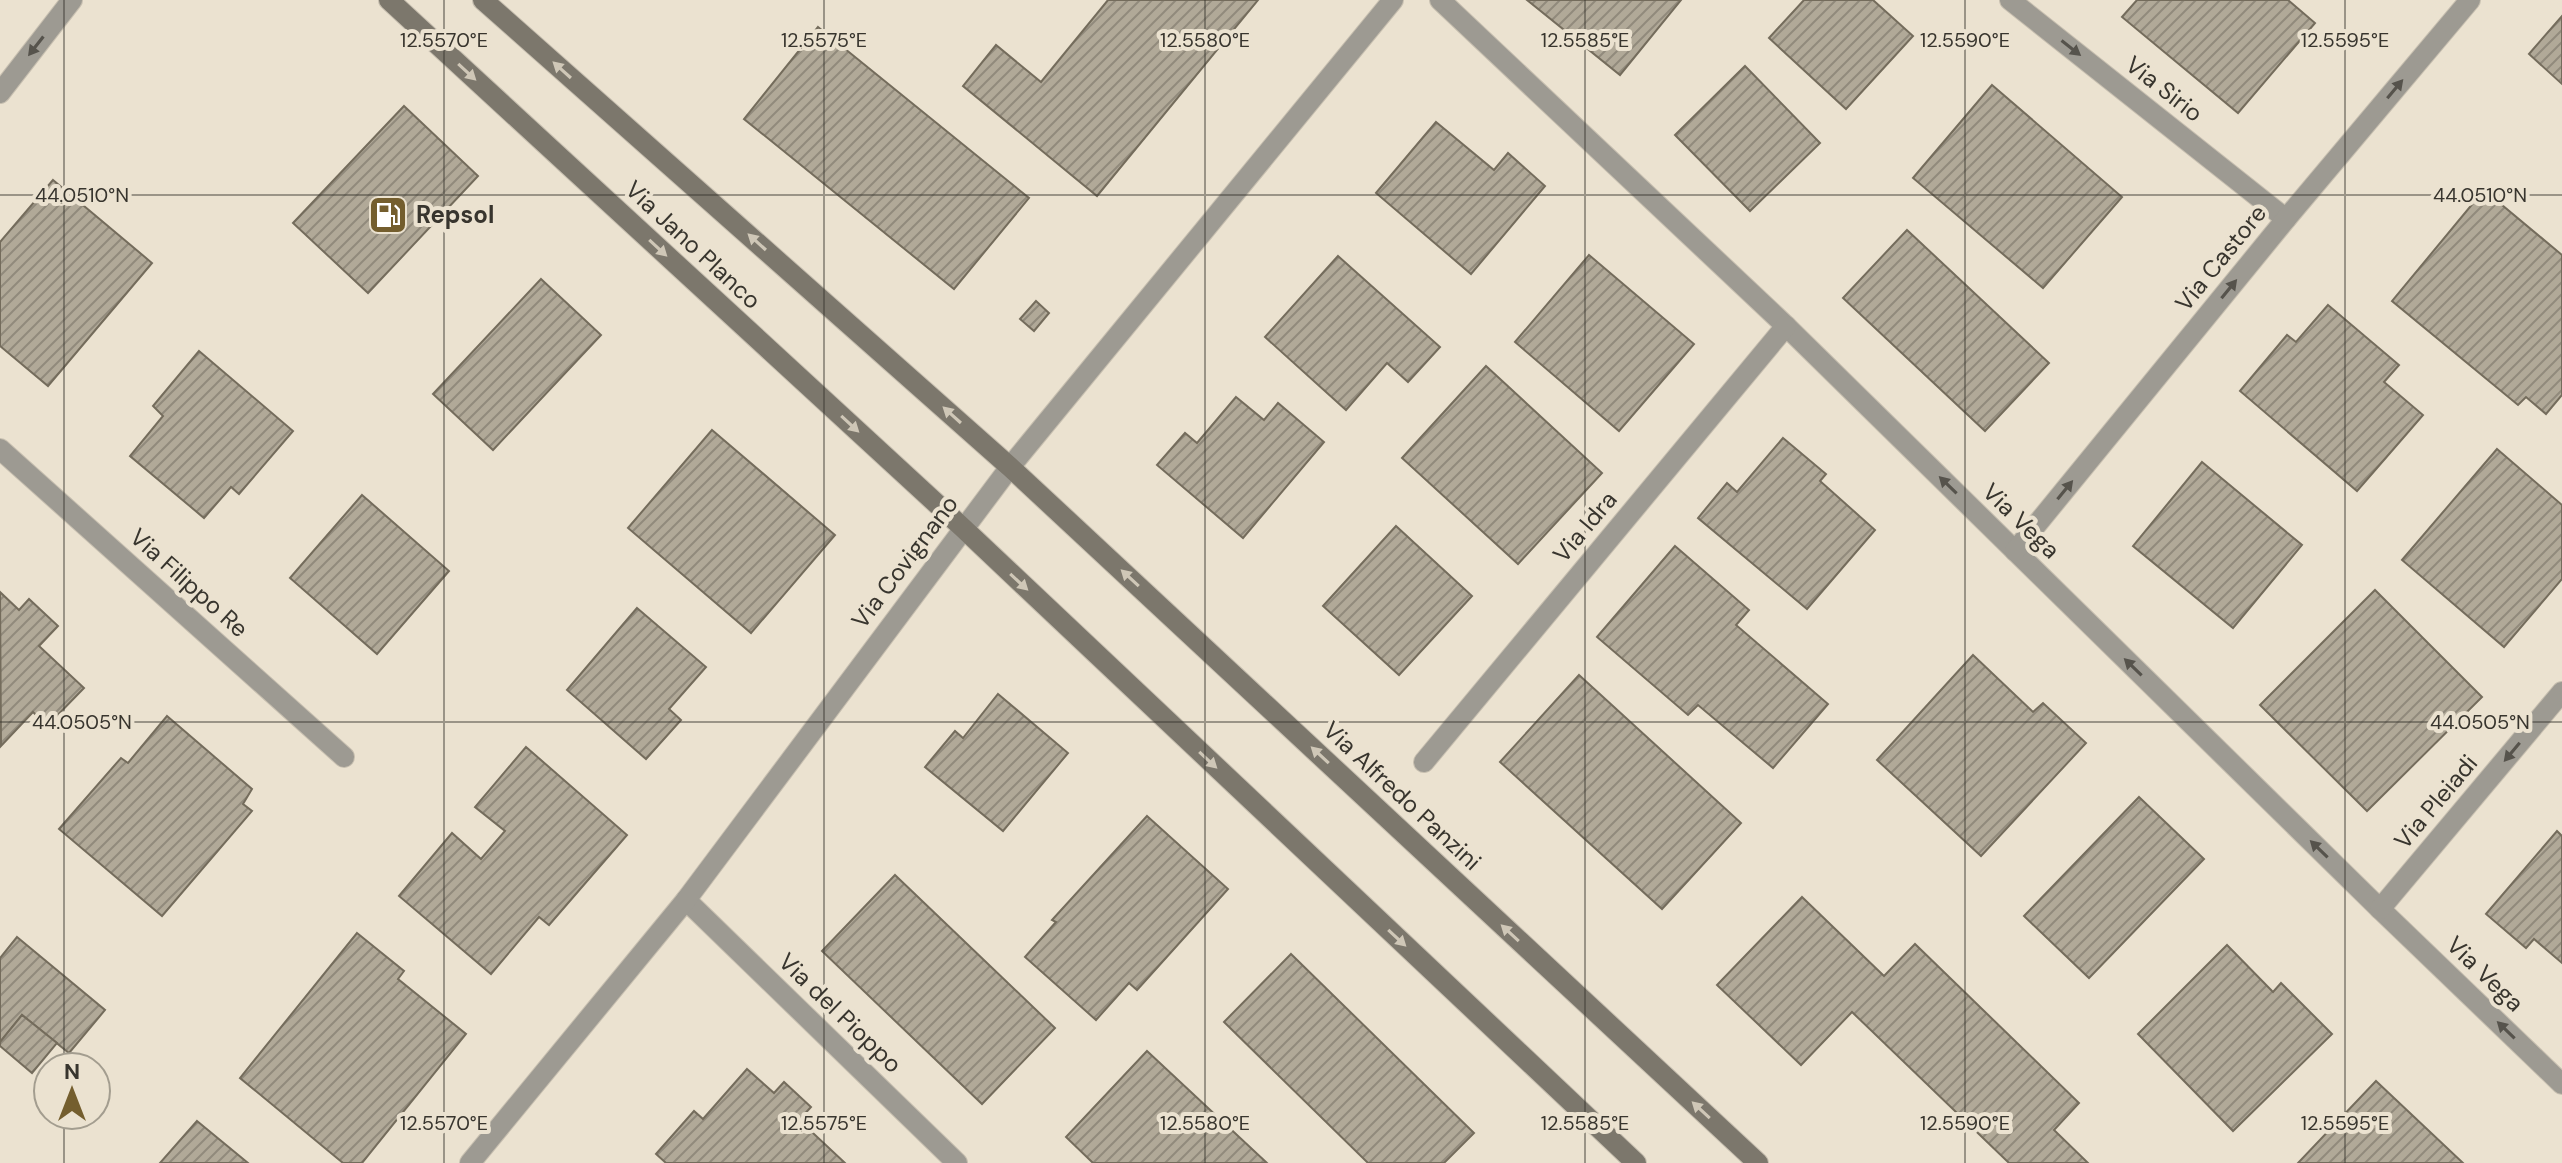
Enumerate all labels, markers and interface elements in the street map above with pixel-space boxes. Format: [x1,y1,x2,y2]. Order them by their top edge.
text: 12.5570°E [400,27,488,53]
text: 12.5575°E [781,27,867,53]
text: 12.5580°E [1160,27,1250,53]
text: 12.5585°E [1541,27,1629,53]
text: 12.5590°E [1920,27,2010,53]
text: 12.5595°E [2301,27,2389,53]
one-way arrow [29,36,45,56]
one-way arrow [2061,40,2081,56]
street label: Via Sirio [2119,49,2209,128]
one-way arrow [457,62,476,80]
one-way arrow [553,62,573,79]
one-way arrow [2386,79,2403,99]
street label: Via Jano Planco [619,174,768,316]
text: 44.0510°N [35,182,129,208]
text: 44.0510°N [2433,182,2527,208]
fuel station icon: Repsol [367,194,409,236]
street label: Via Castore [2168,198,2273,317]
place label: Repsol [416,199,494,230]
one-way arrow [748,234,767,252]
one-way arrow [649,238,668,256]
one-way arrow [2220,279,2237,299]
one-way arrow [942,406,961,424]
one-way arrow [840,414,859,432]
one-way arrow [1939,476,1958,495]
street label: Via Vega [1976,476,2067,565]
one-way arrow [2056,480,2073,501]
street label: Via Idra [1546,485,1623,569]
street label: Via Covignano [844,489,965,634]
street label: Via Filippo Re [124,521,255,644]
one-way arrow [1121,569,1140,587]
one-way arrow [1009,572,1028,590]
one-way arrow [2124,658,2143,677]
text: 44.0505°N [32,709,132,735]
text: 44.0505°N [2430,709,2530,735]
street label: Via Alfredo Panzini [1317,714,1488,877]
one-way arrow [2504,742,2521,762]
one-way arrow [1311,747,1330,765]
street label: Via Pleiadi [2387,748,2484,855]
one-way arrow [1198,750,1217,769]
one-way arrow [2310,840,2329,859]
one-way arrow [1501,924,1520,942]
one-way arrow [1388,929,1407,947]
street label: Via Vega [2440,929,2531,1018]
street label: Via del Pioppo [772,946,909,1079]
one-way arrow [2497,1021,2516,1040]
north arrow [32,1051,112,1131]
text: N [64,1057,80,1086]
one-way arrow [1691,1101,1710,1119]
text: 12.5570°E [400,1110,488,1136]
text: 12.5575°E [781,1110,867,1136]
text: 12.5580°E [1160,1110,1250,1136]
text: 12.5585°E [1541,1110,1629,1136]
text: 12.5590°E [1920,1110,2010,1136]
text: 12.5595°E [2301,1110,2389,1136]

